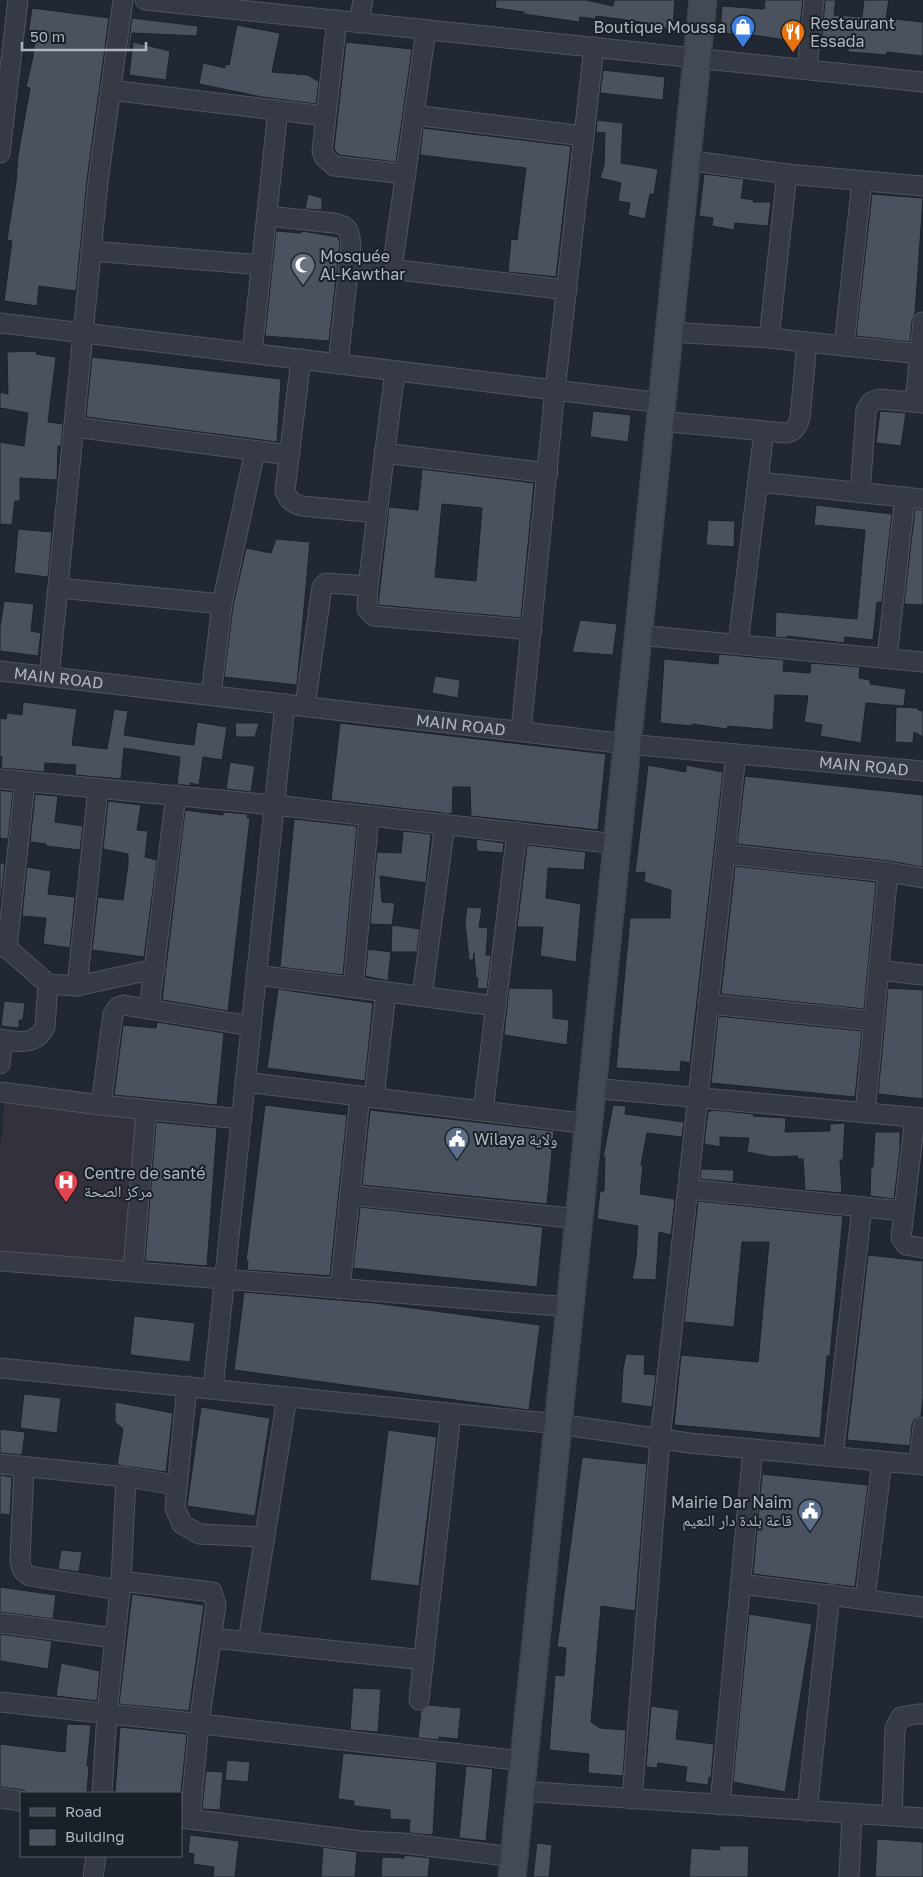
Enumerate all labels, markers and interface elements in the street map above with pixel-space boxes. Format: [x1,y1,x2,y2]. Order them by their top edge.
place label: Restaurant Essada [810,13,895,51]
shop icon: Boutique Moussa [730,14,756,48]
place label: Boutique Moussa [593,17,726,37]
restaurant icon: Restaurant Essada [780,19,806,53]
scale bar [22,20,146,52]
text: 50 m [30,27,65,45]
place label: Mosquée Al-Kawthar [320,246,406,284]
mosque icon: Mosquée Al-Kawthar [290,252,316,286]
street label: MAIN ROAD [13,663,104,693]
street label: MAIN ROAD [415,710,507,740]
street label: MAIN ROAD [818,752,910,780]
public building icon: Wilaya ولاية [444,1126,470,1160]
place label: Wilaya ولاية [474,1129,558,1149]
place label: Centre de santé مركز الصحة [84,1163,206,1201]
hospital icon: Centre de santé مركز الصحة [53,1169,79,1203]
place label: Mairie Dar Naim قاعة بلدة دار النعيم [671,1492,792,1531]
public building icon: Mairie Dar Naim قاعة بلدة دار النعيم [797,1498,823,1532]
legend [20,1792,182,1857]
text: Road [65,1802,102,1820]
text: Building [65,1827,125,1845]

